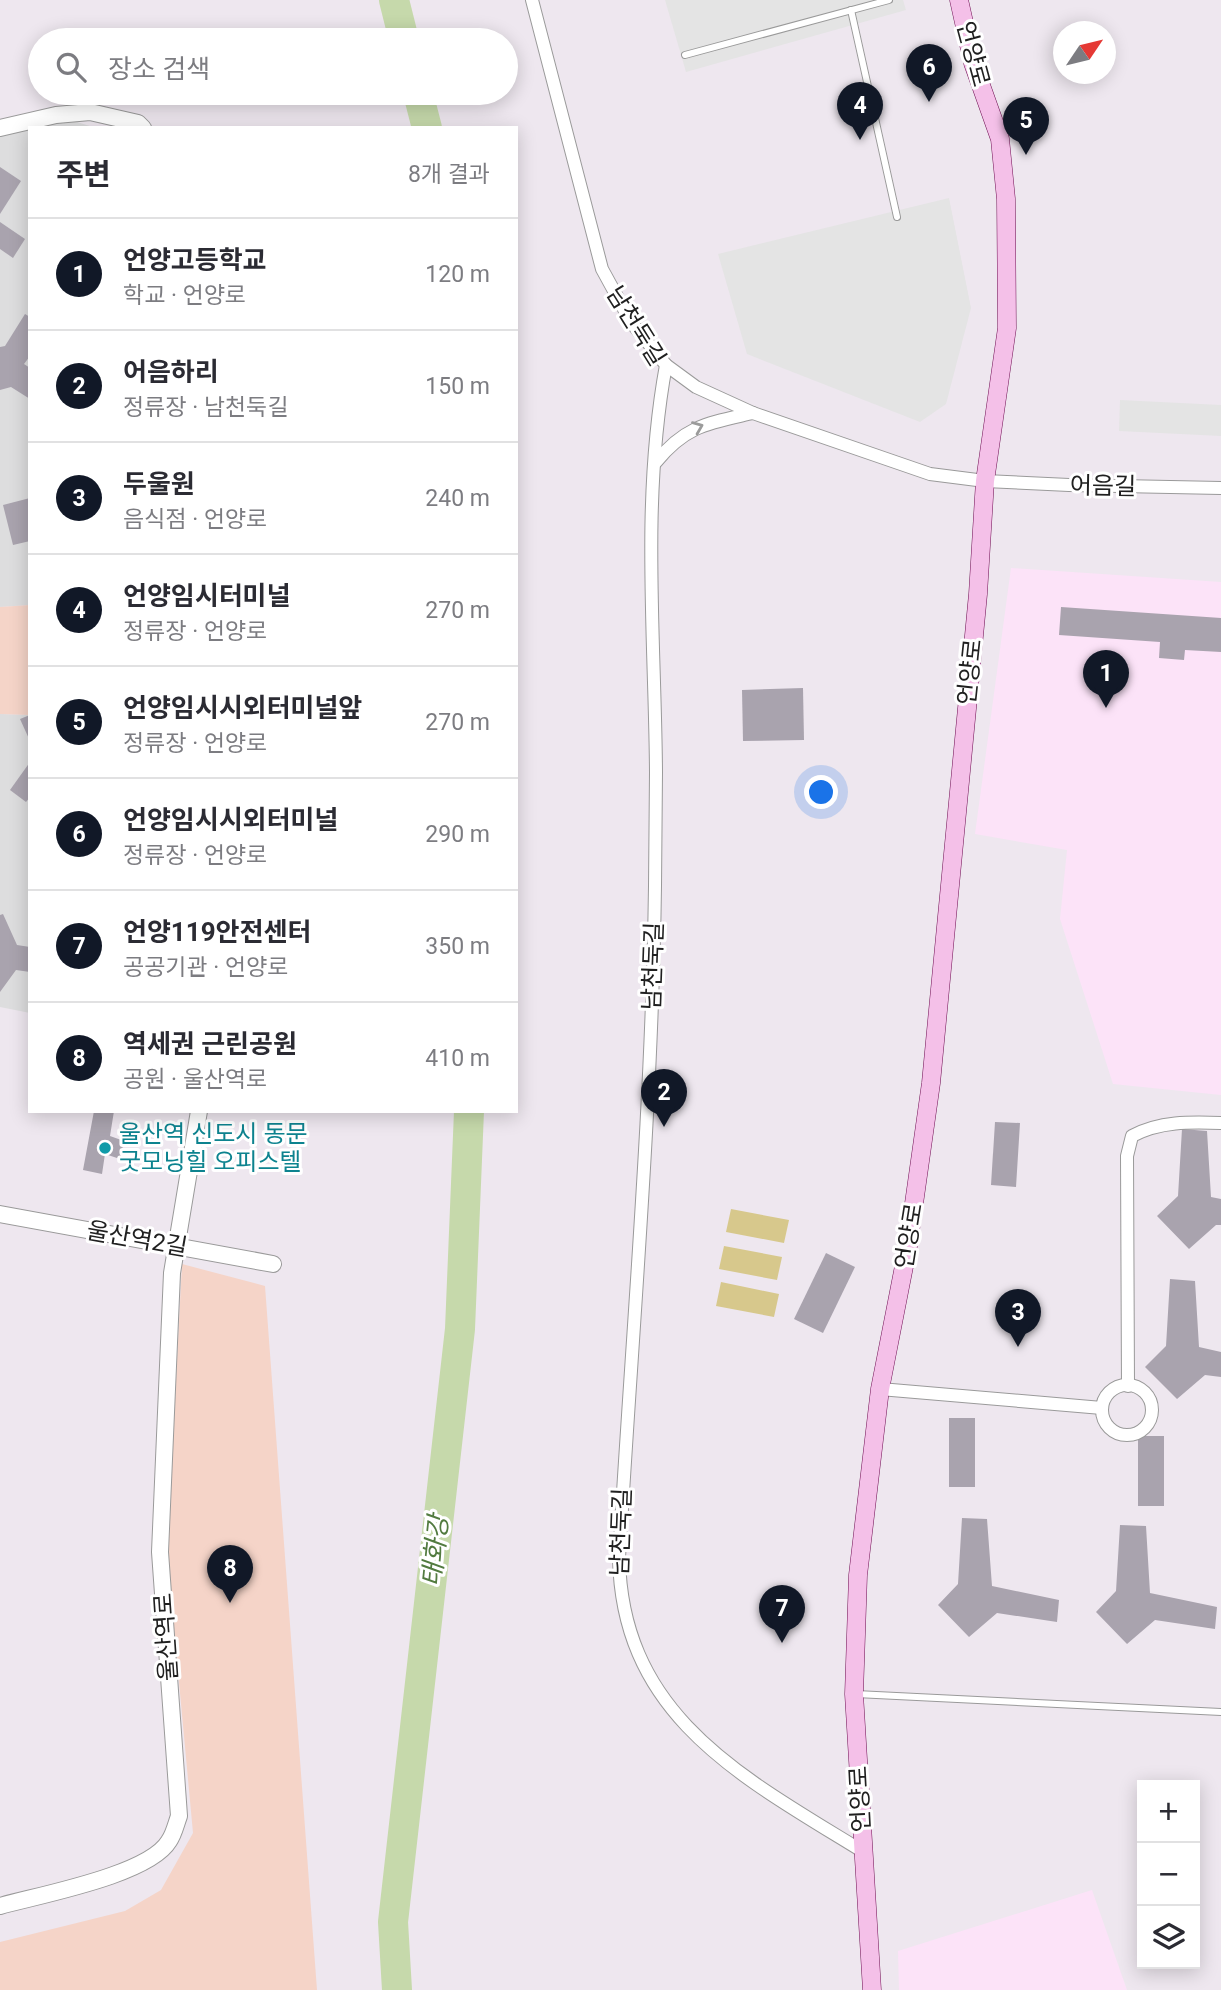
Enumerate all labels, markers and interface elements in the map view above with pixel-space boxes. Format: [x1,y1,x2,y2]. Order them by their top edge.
street label: 언양로 [951,18,995,90]
north arrow [1053,21,1116,84]
search box [28,28,518,105]
pin: 6 [906,44,952,102]
icon: search [52,48,90,86]
text: 장소 검색 [108,54,210,84]
pin: 4 [837,82,883,140]
pin: 5 [1003,97,1049,155]
text: 주변 [56,157,111,192]
text: 8개 결과 [408,161,490,188]
text: 언양고등학교 [123,245,267,275]
text: 1 [72,261,86,288]
text: 120 m [425,261,490,288]
street label: 남천둑길 [601,281,671,371]
text: 학교 · 언양로 [123,282,246,309]
text: 어음하리 [123,357,219,387]
text: 2 [72,373,86,400]
text: 150 m [425,373,490,400]
text: 정류장 · 남천둑길 [123,394,289,421]
one-way arrow [692,422,704,436]
text: 두울원 [123,469,195,499]
street label: 어음길 [1070,471,1136,501]
text: 3 [72,485,86,512]
text: 240 m [425,485,490,512]
text: 음식점 · 언양로 [123,506,267,533]
text: 언양임시터미널 [123,581,290,611]
text: 4 [72,597,86,624]
text: 270 m [425,597,490,624]
text: 정류장 · 언양로 [123,618,267,645]
street label: 언양로 [953,638,987,706]
pin: 1 [1083,650,1129,708]
text: 언양임시시외터미널앞 [123,693,362,723]
text: 5 [72,709,86,736]
text: 270 m [425,709,490,736]
text: 정류장 · 언양로 [123,730,267,757]
your location [804,775,838,809]
text: 언양임시시외터미널 [123,805,338,835]
text: 6 [72,821,86,848]
text: 290 m [425,821,490,848]
text: 정류장 · 언양로 [123,842,267,869]
text: 언양119안전센터 [123,917,311,947]
street label: 남천둑길 [637,921,669,1011]
text: 7 [72,933,86,960]
text: 350 m [425,933,490,960]
text: 공공기관 · 언양로 [123,954,289,981]
text: 역세권 근린공원 [123,1029,297,1059]
text: 8 [72,1045,86,1072]
text: 410 m [425,1045,490,1072]
text: 공원 · 울산역로 [123,1066,267,1093]
pin: 2 [641,1069,687,1127]
place label: 울산역 신도시 동문 굿모닝힐 오피스텔 [119,1120,308,1176]
marker: 울산역 신도시 동문 굿모닝힐 오피스텔 [97,1140,113,1156]
street label: 언양로 [890,1201,928,1271]
street label: 울산역2길 [84,1216,190,1262]
pin: 3 [995,1289,1041,1347]
street label: 남천둑길 [605,1487,637,1577]
water label: 태화강 [416,1511,454,1588]
pin: 8 [207,1545,253,1603]
pin: 7 [759,1585,805,1643]
street label: 울산역로 [149,1592,183,1682]
street label: 언양로 [844,1765,876,1833]
map controls [1137,1780,1200,1969]
button: + [1137,1780,1200,1843]
button: − [1137,1843,1200,1906]
button: layers [1137,1906,1200,1969]

